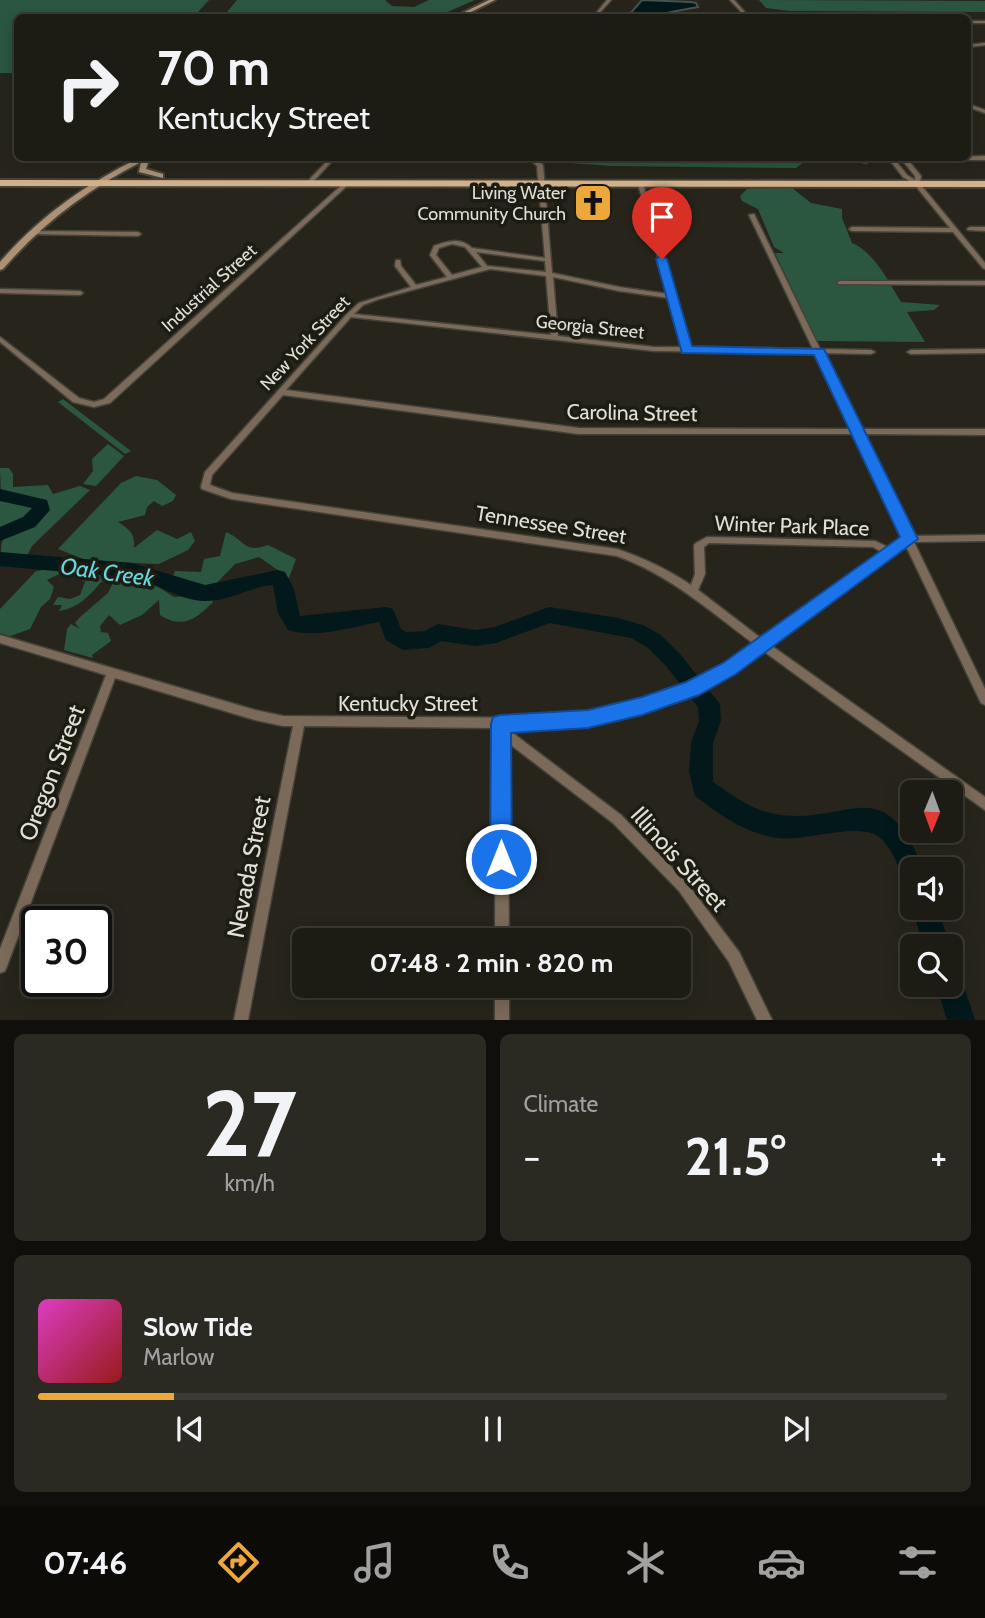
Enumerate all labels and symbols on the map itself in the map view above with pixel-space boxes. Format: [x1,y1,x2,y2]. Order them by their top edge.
place label: Living Water Community Church [418,182,566,225]
church icon: Living Water Community Church [572,182,614,224]
pin [632,187,692,259]
street label: Industrial Street [157,240,261,336]
street label: New York Street [256,291,354,395]
street label: Georgia Street [535,310,645,344]
street label: Carolina Street [566,399,698,426]
street label: Tennessee Street [474,500,628,549]
street label: Winter Park Place [714,510,870,541]
water label: Oak Creek [59,552,157,593]
street label: Kentucky Street [338,691,478,716]
street label: Oregon Street [12,701,91,845]
north arrow [900,780,962,844]
street label: Nevada Street [221,794,276,940]
street label: Illinois Street [625,800,734,917]
position arrow [464,822,538,896]
speed limit sign: 30 [21,906,112,997]

